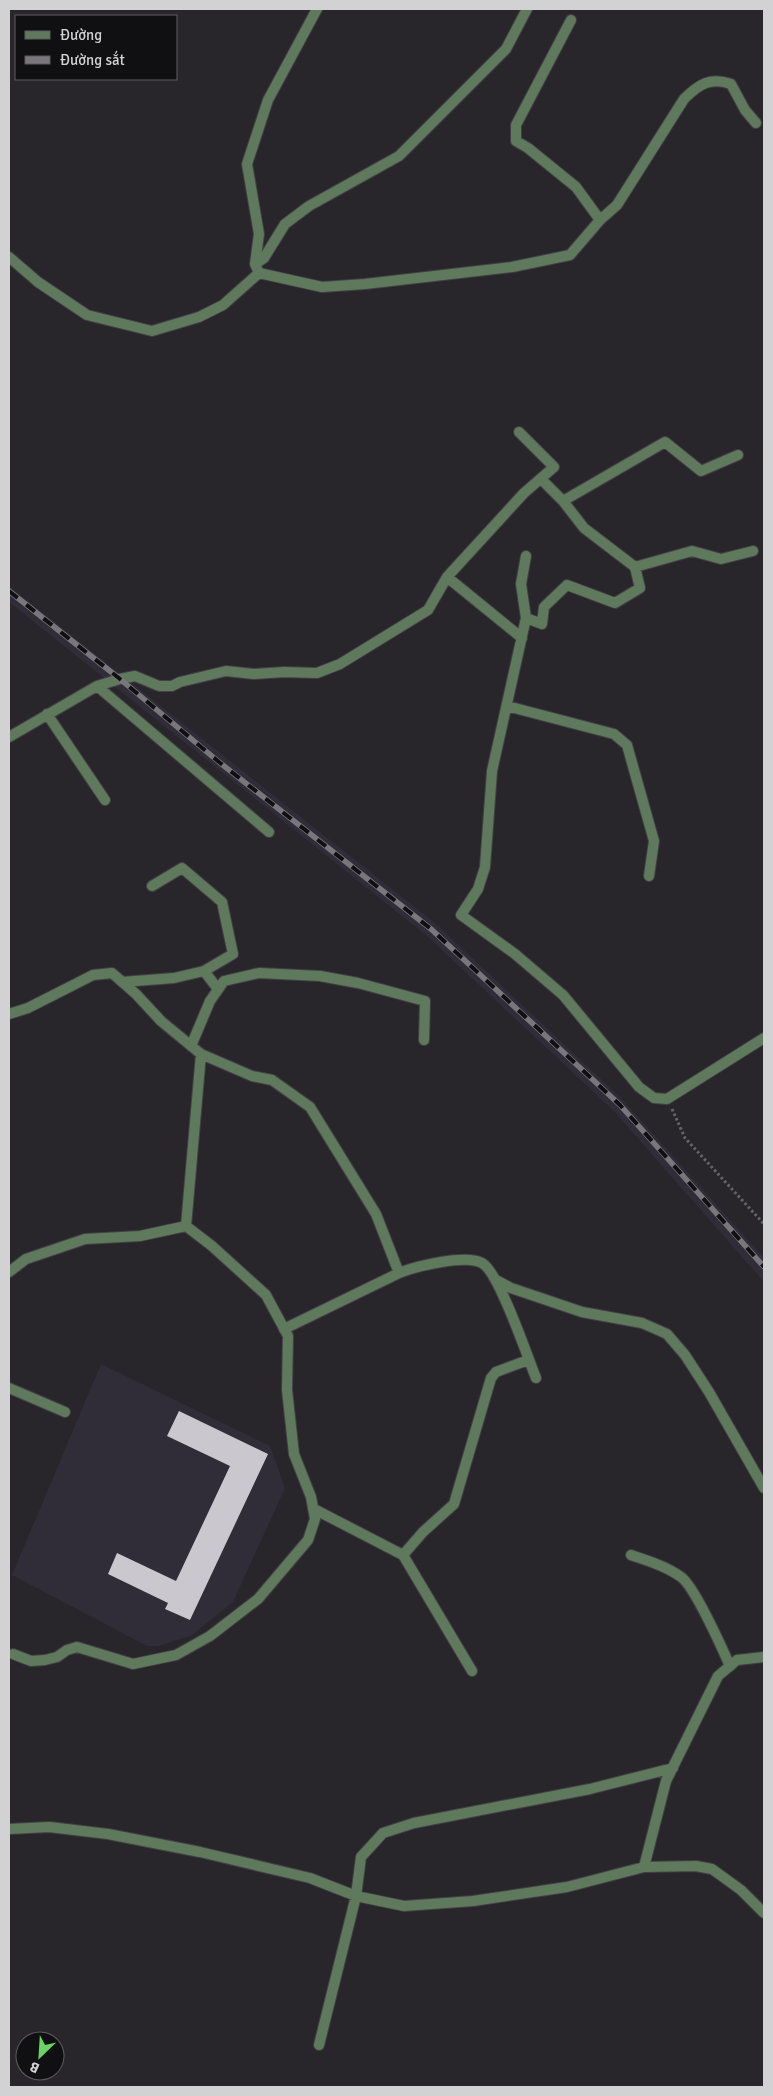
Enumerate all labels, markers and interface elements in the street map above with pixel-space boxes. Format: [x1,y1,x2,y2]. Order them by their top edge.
legend [15,15,178,80]
text: Đường [60,26,102,44]
text: Đường sắt [60,50,125,69]
north arrow [15,2031,65,2081]
text: B [27,2058,42,2077]

